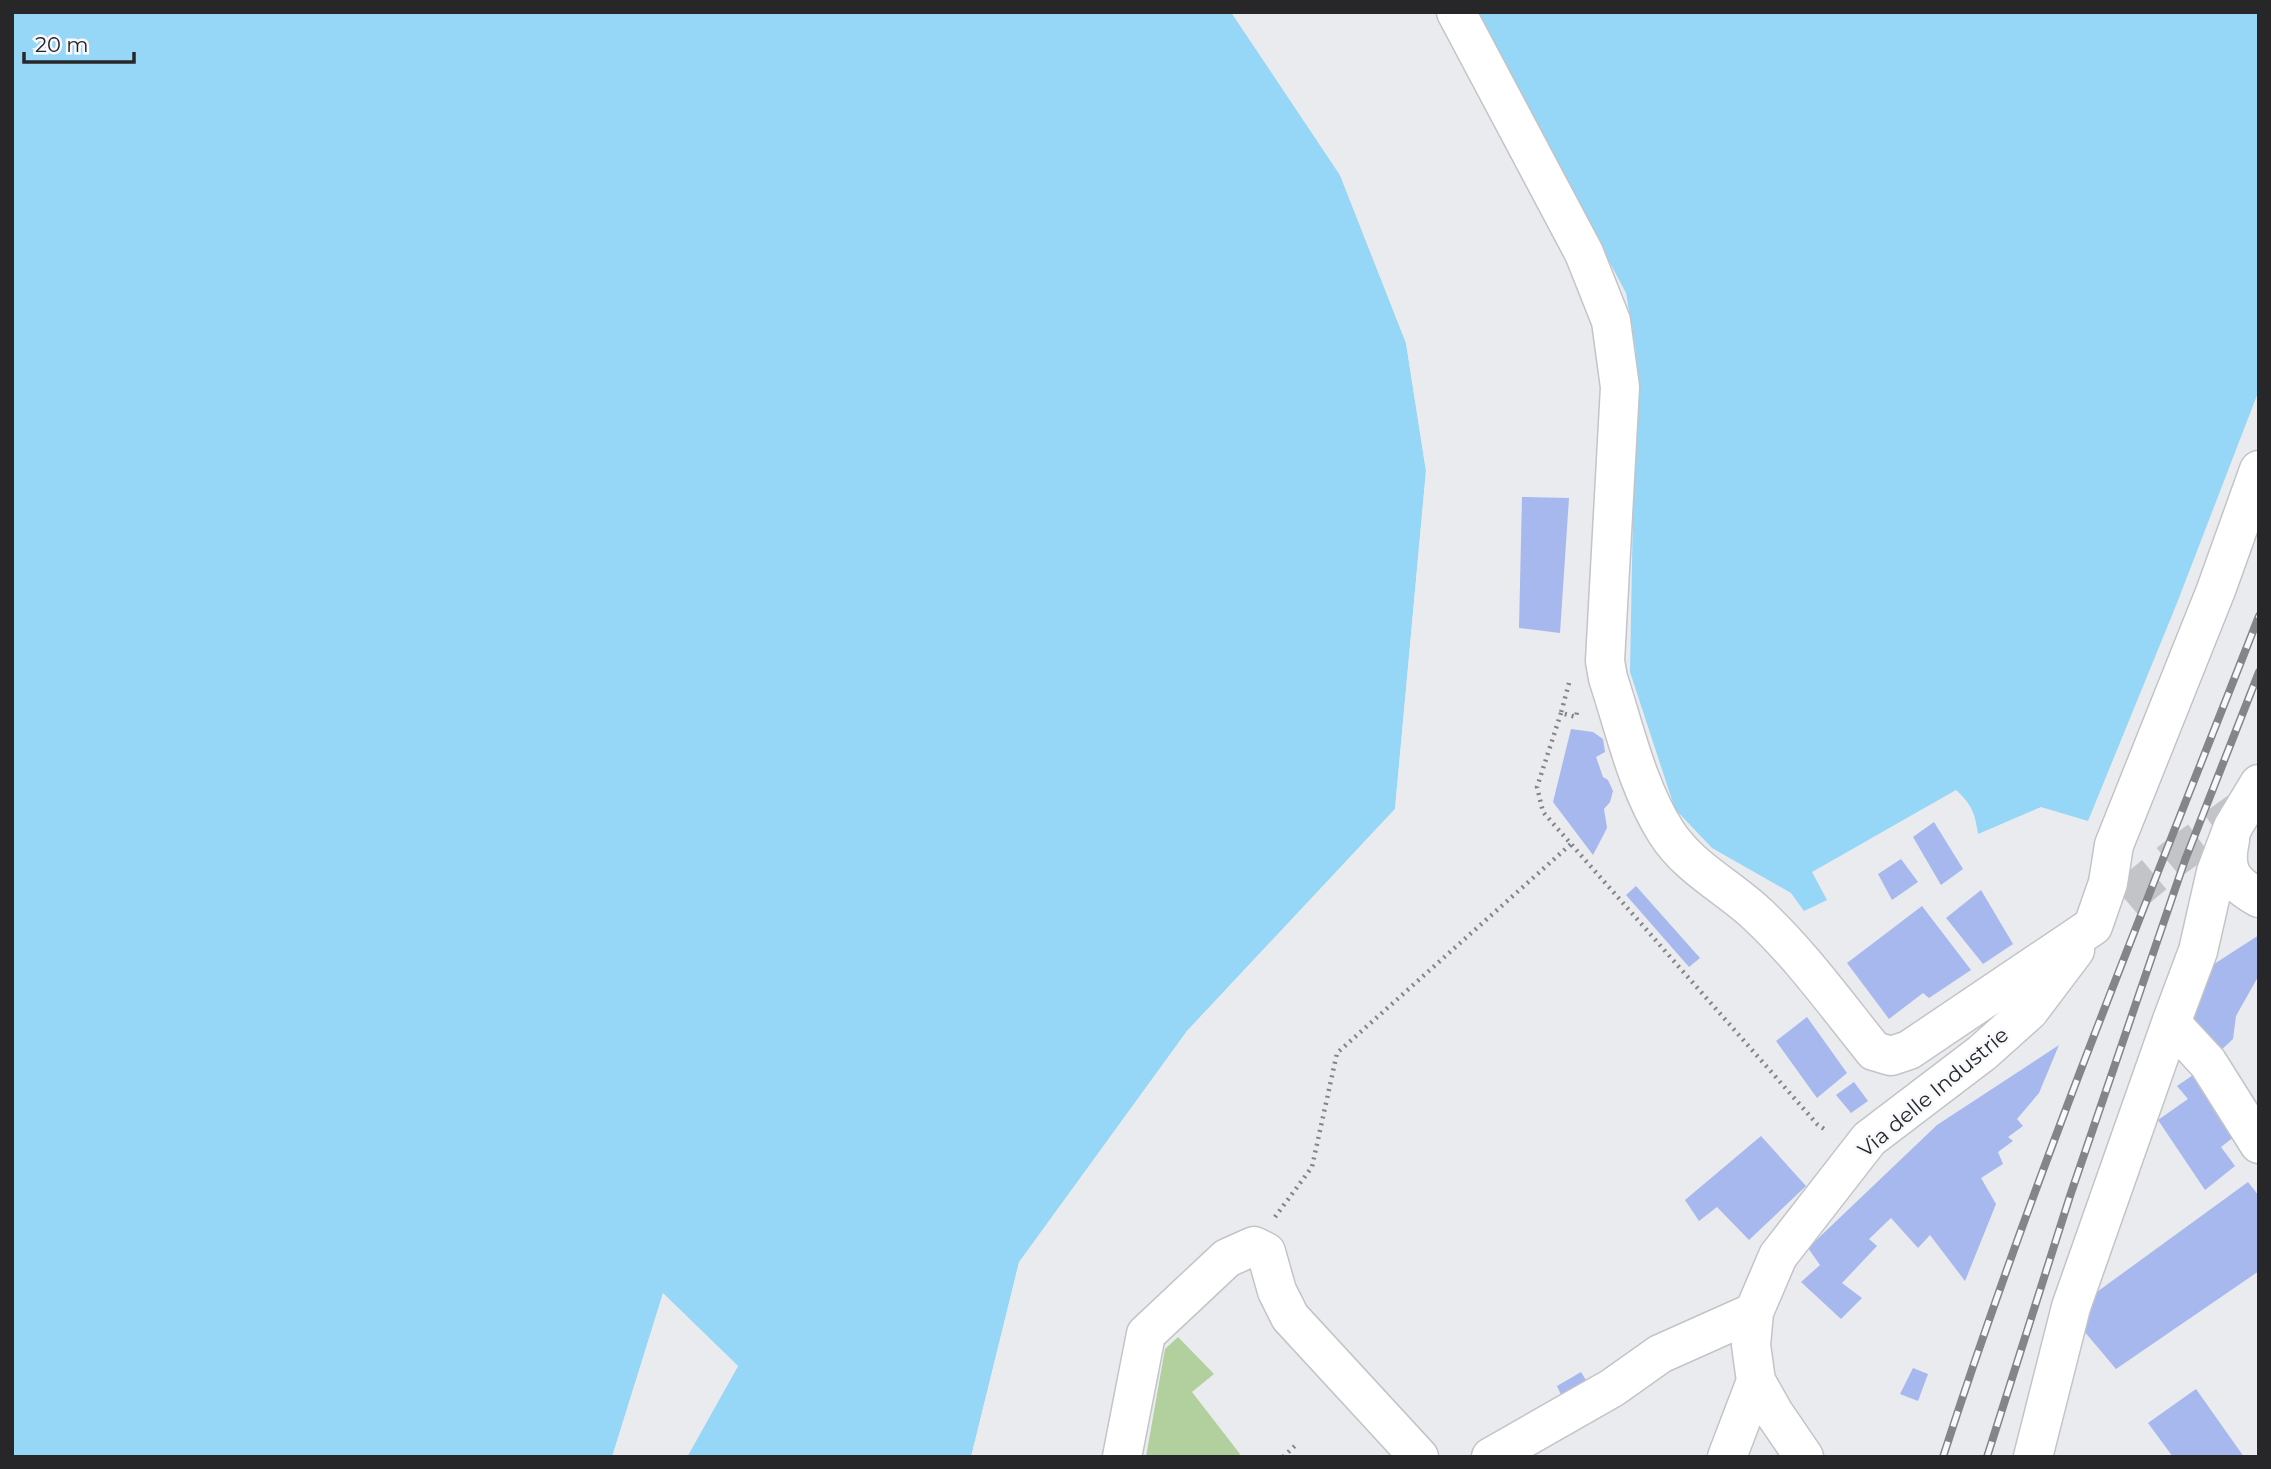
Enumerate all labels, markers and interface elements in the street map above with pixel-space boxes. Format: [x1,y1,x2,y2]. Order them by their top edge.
scale bar [24,21,135,65]
text: 20 m [35,32,89,57]
street label: Via delle Industrie [1853,1022,2013,1162]

